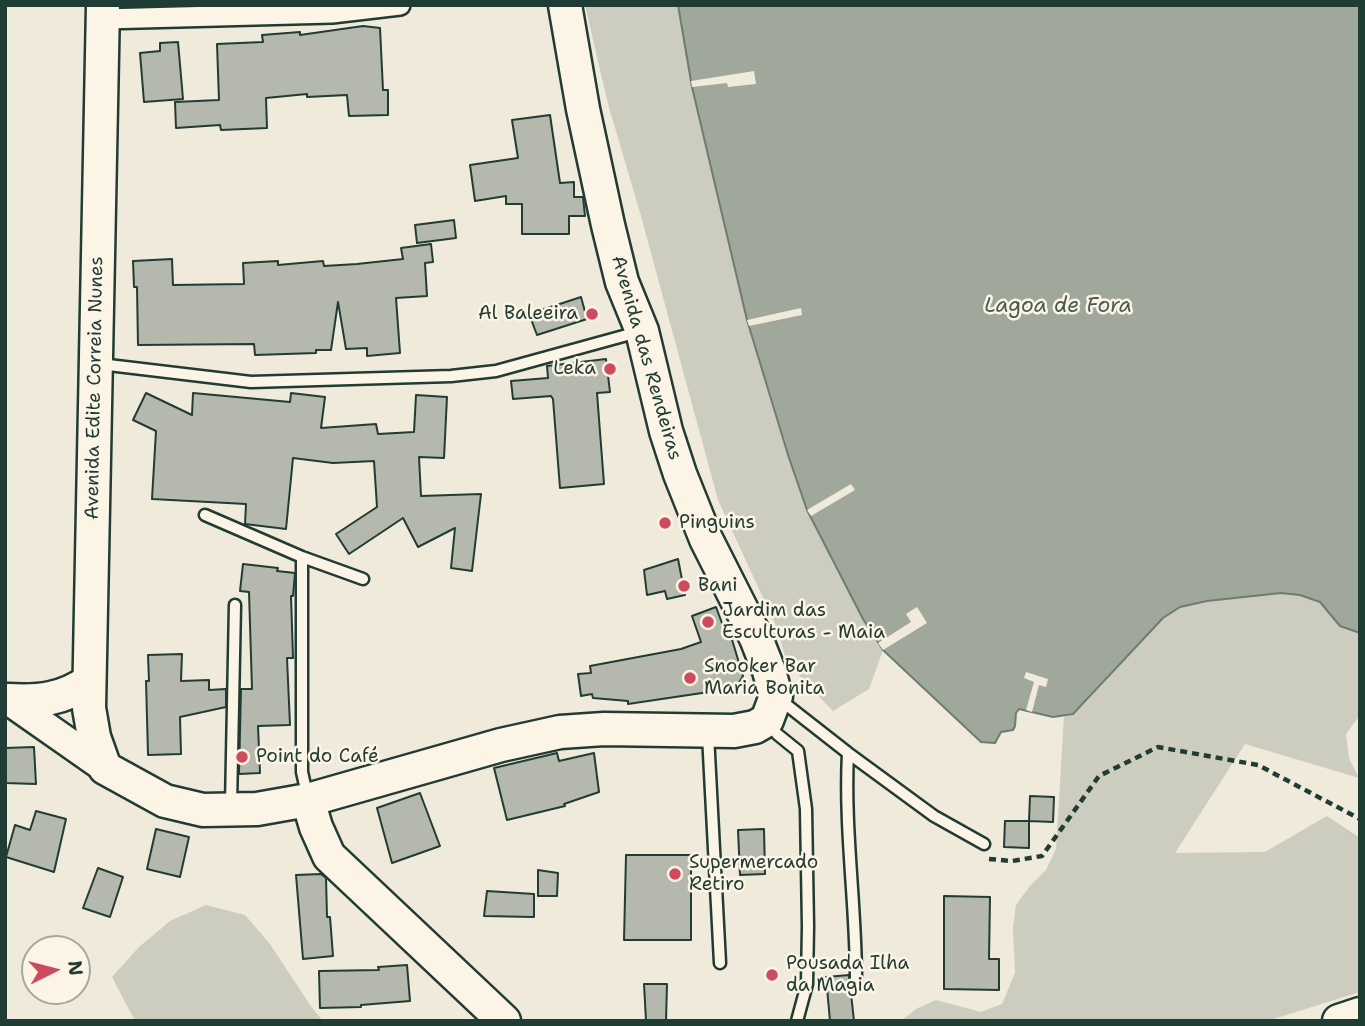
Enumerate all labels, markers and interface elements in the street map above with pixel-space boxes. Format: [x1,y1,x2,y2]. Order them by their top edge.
street label: Avenida das Rendeiras [606,253,686,463]
street label: Avenida Edite Correia Nunes [81,256,109,520]
water label: Lagoa de Fora [984,294,1132,320]
place label: Al Baleeira [478,303,578,325]
marker: Al Baleeira [584,306,600,322]
place label: Leka [553,358,596,380]
marker: Leka [602,361,618,377]
place label: Pinguins [679,512,755,534]
marker: Pinguins [657,515,673,531]
place label: Bani [698,575,738,597]
marker: Bani [676,578,692,594]
place label: Jardim das Esculturas - Maia [722,600,885,644]
marker: Jardim das Esculturas - Maia [700,614,716,630]
place label: Snooker Bar Maria Bonita [704,656,824,700]
marker: Snooker Bar Maria Bonita [682,670,698,686]
place label: Point do Café [256,746,379,768]
marker: Point do Café [234,749,250,765]
place label: Supermercado Retiro [689,852,818,896]
marker: Supermercado Retiro [667,866,683,882]
north arrow [21,935,91,1005]
place label: Pousada Ilha da Magia [786,953,909,997]
text: N [62,959,89,977]
marker: Pousada Ilha da Magia [764,967,780,983]

